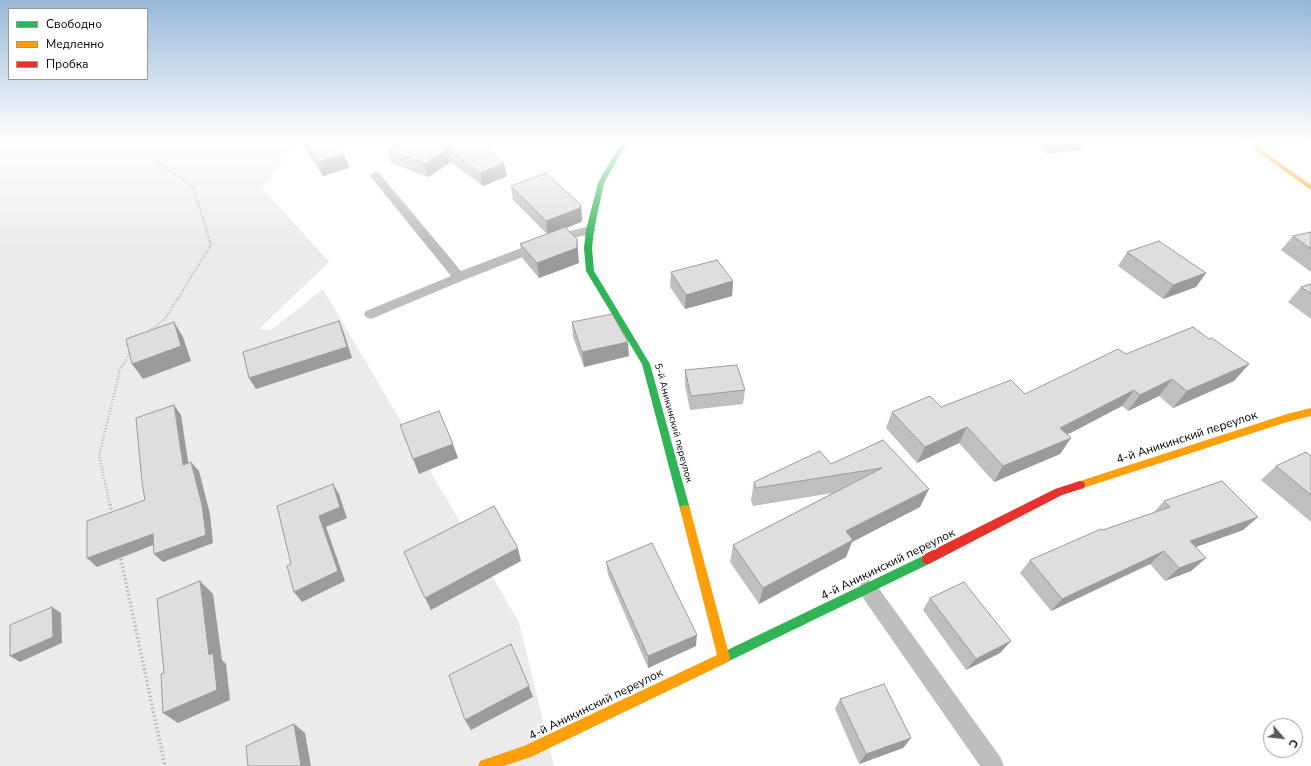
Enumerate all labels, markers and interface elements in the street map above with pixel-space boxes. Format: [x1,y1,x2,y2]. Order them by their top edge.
legend [8,8,148,80]
text: Свободно [46,16,102,32]
text: Медленно [46,36,104,52]
text: Пробка [46,56,89,72]
street label: 5-й Аникинский переулок [651,362,695,484]
street label: 4-й Аникинский переулок [1115,408,1259,468]
street label: 4-й Аникинский переулок [819,526,957,604]
street label: 4-й Аникинский переулок [527,666,665,744]
north arrow [1263,718,1303,758]
text: С [1285,737,1302,750]

